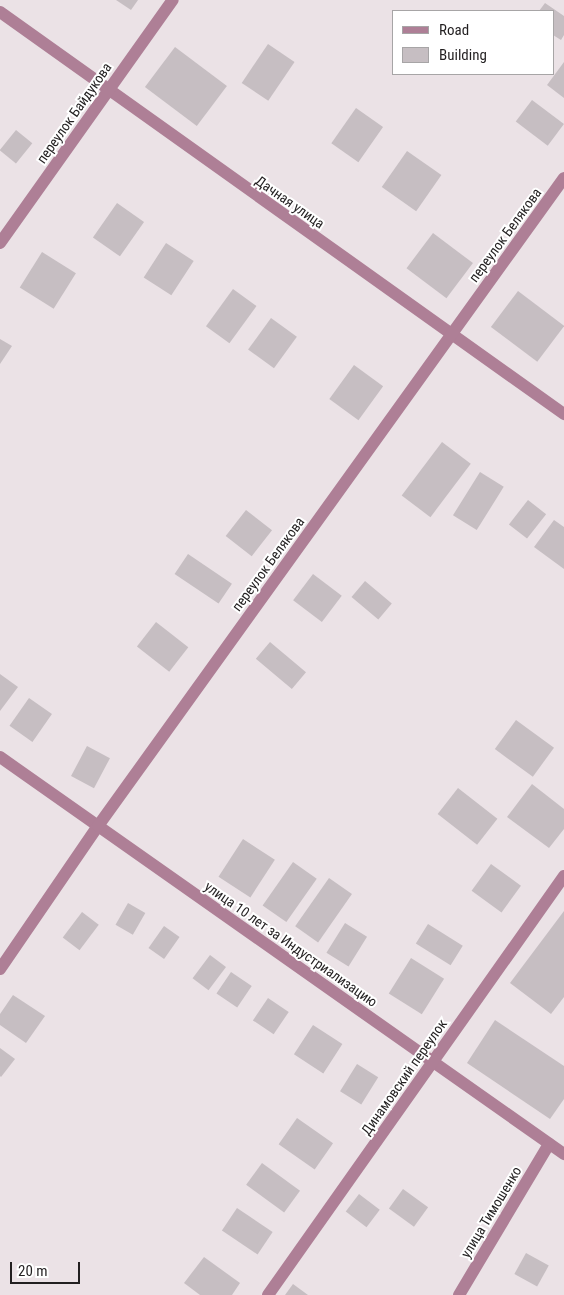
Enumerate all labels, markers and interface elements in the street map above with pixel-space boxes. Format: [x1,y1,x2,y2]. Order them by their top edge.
legend [392,10,554,75]
text: Road [439,21,469,39]
text: Building [439,46,487,64]
street label: переулок Байдукова [33,59,115,167]
street label: Дачная улица [252,172,328,232]
street label: переулок Белякова [465,185,545,285]
street label: переулок Белякова [228,514,308,614]
street label: улица 10 лет за Индустриализацию [201,878,381,1010]
street label: Динамовский переулок [358,1016,450,1138]
street label: улица Тимошенко [457,1163,525,1261]
scale bar [12,1252,82,1284]
text: 20 m [18,1262,48,1280]

